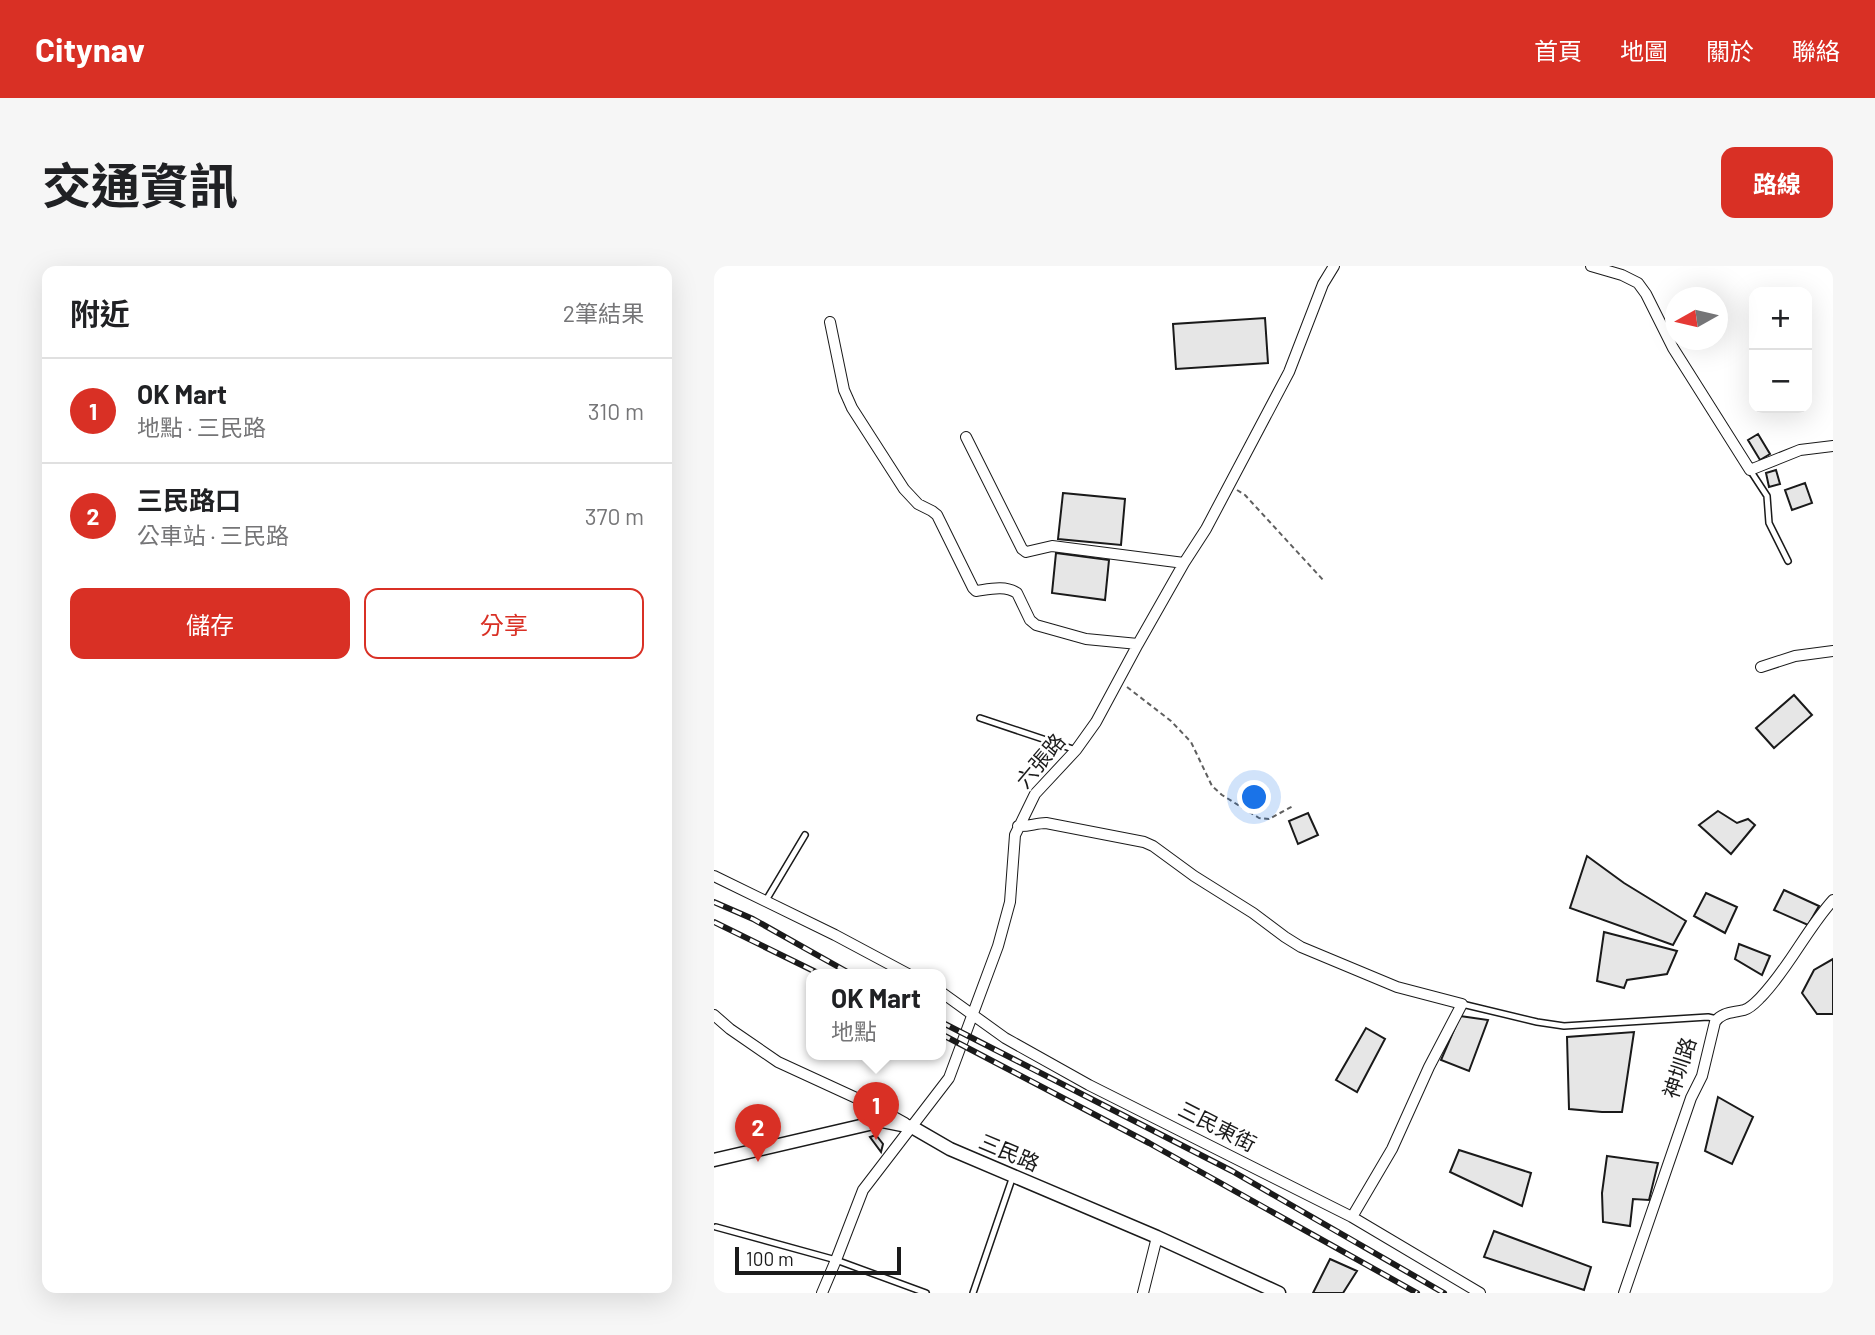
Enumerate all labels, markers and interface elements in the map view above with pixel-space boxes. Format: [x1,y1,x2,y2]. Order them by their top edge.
text: Citynav [35,29,145,69]
text: 首頁 [1534,36,1582,65]
text: 地圖 [1620,36,1668,65]
text: 關於 [1706,36,1754,65]
text: 聯絡 [1792,36,1840,65]
button: 路線 [1721,147,1833,218]
text: 交通資訊 [42,155,238,214]
north arrow [1665,287,1728,350]
map controls [1749,287,1812,413]
button: + [1749,287,1812,350]
text: 附近 [70,295,130,331]
text: 2筆結果 [563,299,644,327]
button: − [1749,350,1812,413]
text: OK Mart [137,378,227,409]
text: 1 [89,397,97,425]
text: 310 m [588,397,644,425]
text: 地點 · 三民路 [137,413,266,441]
text: 三民路口 [137,484,241,515]
text: 2 [87,502,99,530]
text: 370 m [585,502,644,530]
text: 公車站 · 三民路 [137,521,289,549]
button: 儲存 [70,588,350,659]
button: 分享 [364,588,644,659]
street label: 六張路 [1010,728,1070,792]
your location [1237,780,1271,814]
popup [806,969,946,1060]
text: OK Mart [831,982,921,1013]
text: 地點 [831,1017,877,1045]
street label: 神圳路 [1657,1034,1700,1101]
pin: 1 [853,1082,899,1140]
street label: 三民東街 [1175,1095,1261,1156]
pin: 2 [735,1104,781,1162]
street label: 三民路 [976,1128,1043,1175]
scale bar [735,1244,901,1276]
text: 100 m [746,1247,794,1270]

